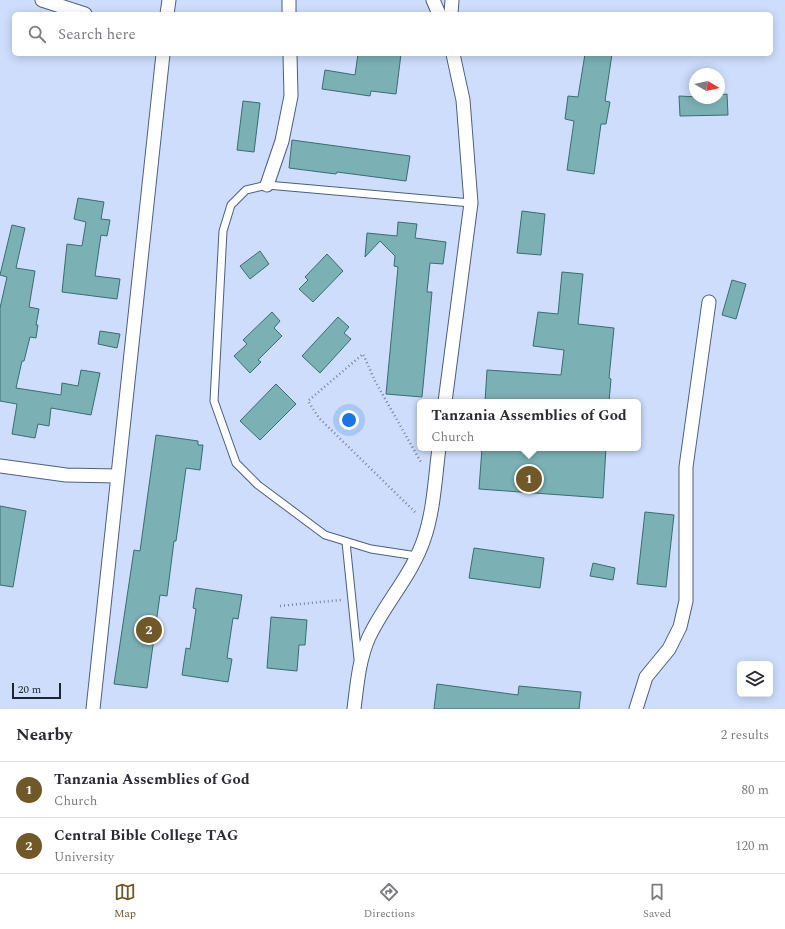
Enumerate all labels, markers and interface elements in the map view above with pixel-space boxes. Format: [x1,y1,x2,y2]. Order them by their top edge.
search box [12,12,773,56]
icon: search [26,23,48,45]
text: Search here [58,23,136,46]
north arrow [689,68,725,104]
popup [417,399,641,451]
text: Tanzania Assemblies of God [431,404,627,427]
your location [339,410,359,430]
text: Church [431,427,474,447]
pin: 1 [516,464,542,494]
pin: 2 [136,615,162,645]
map controls [737,661,773,697]
button: layers [737,661,773,697]
scale bar [12,681,61,700]
text: 20 m [18,681,41,698]
text: Nearby [16,722,72,748]
text: 2 results [721,725,769,745]
text: Tanzania Assemblies of God [54,768,250,791]
text: 1 [25,780,33,800]
text: 80 m [742,780,769,800]
text: Church [54,791,97,811]
text: Central Bible College TAG [54,824,238,847]
text: 2 [25,836,33,856]
text: 120 m [735,836,769,856]
text: University [54,847,114,867]
tab: Map [114,881,136,922]
tab: Directions [364,881,415,922]
tab: Saved [643,881,671,922]

